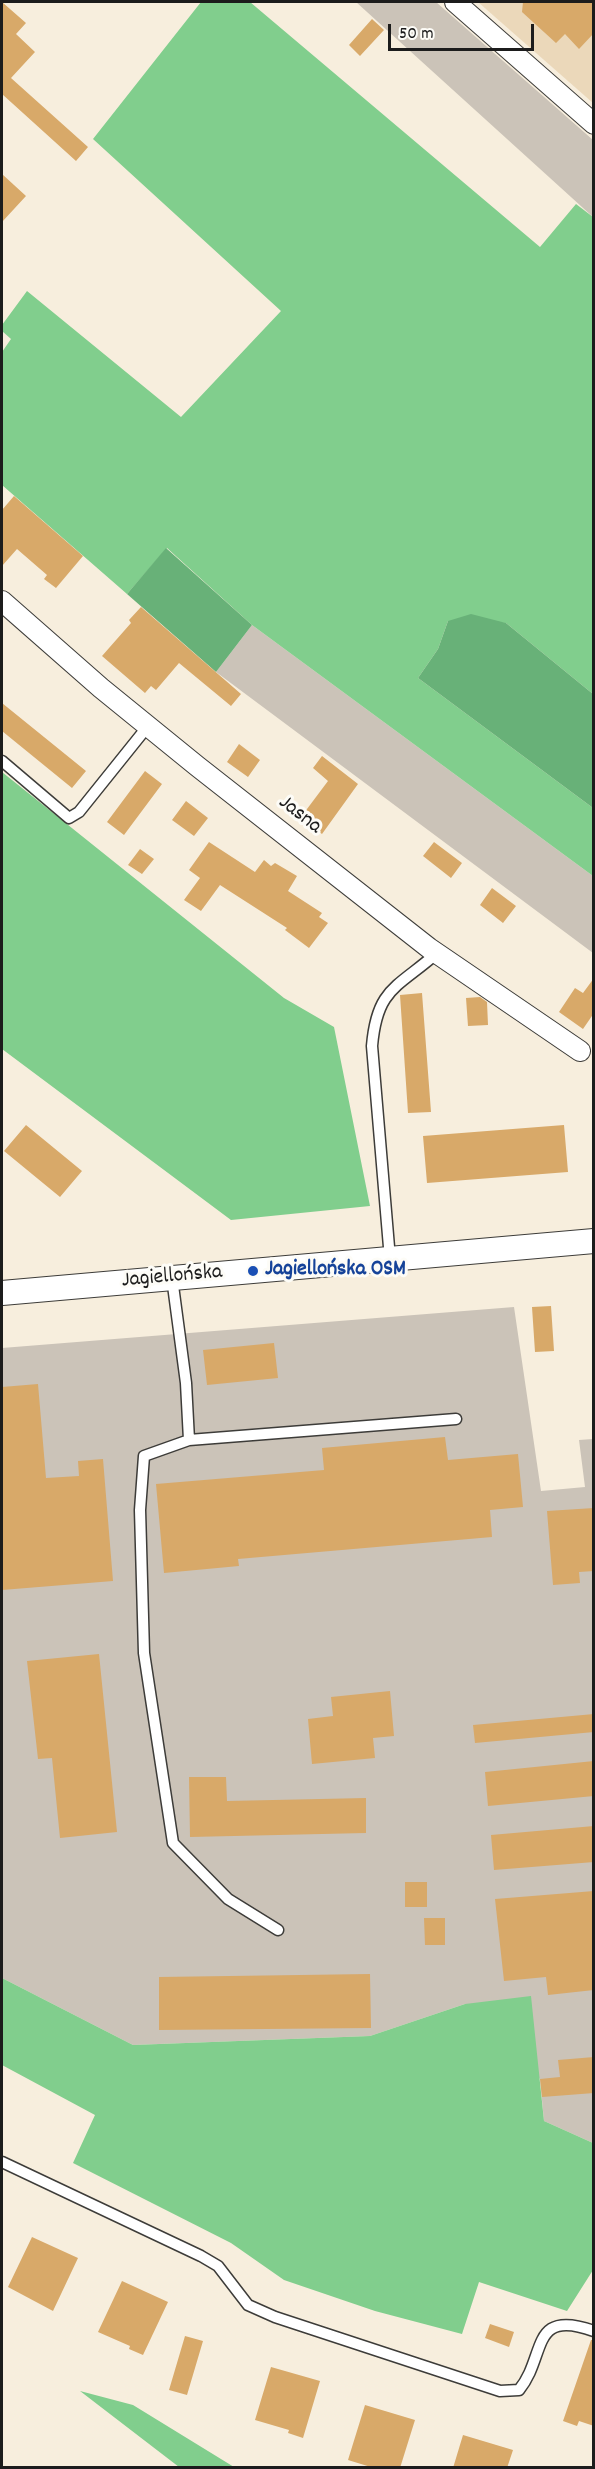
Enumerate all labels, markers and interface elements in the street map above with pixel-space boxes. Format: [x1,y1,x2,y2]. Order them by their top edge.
scale bar [391,12,536,50]
text: 50 m [399,22,434,47]
street label: Jasna [272,791,326,841]
place label: Jagiellońska OSM [265,1258,406,1284]
street label: Jagiellońska [121,1260,223,1296]
marker: Jagiellońska OSM [246,1264,260,1278]

